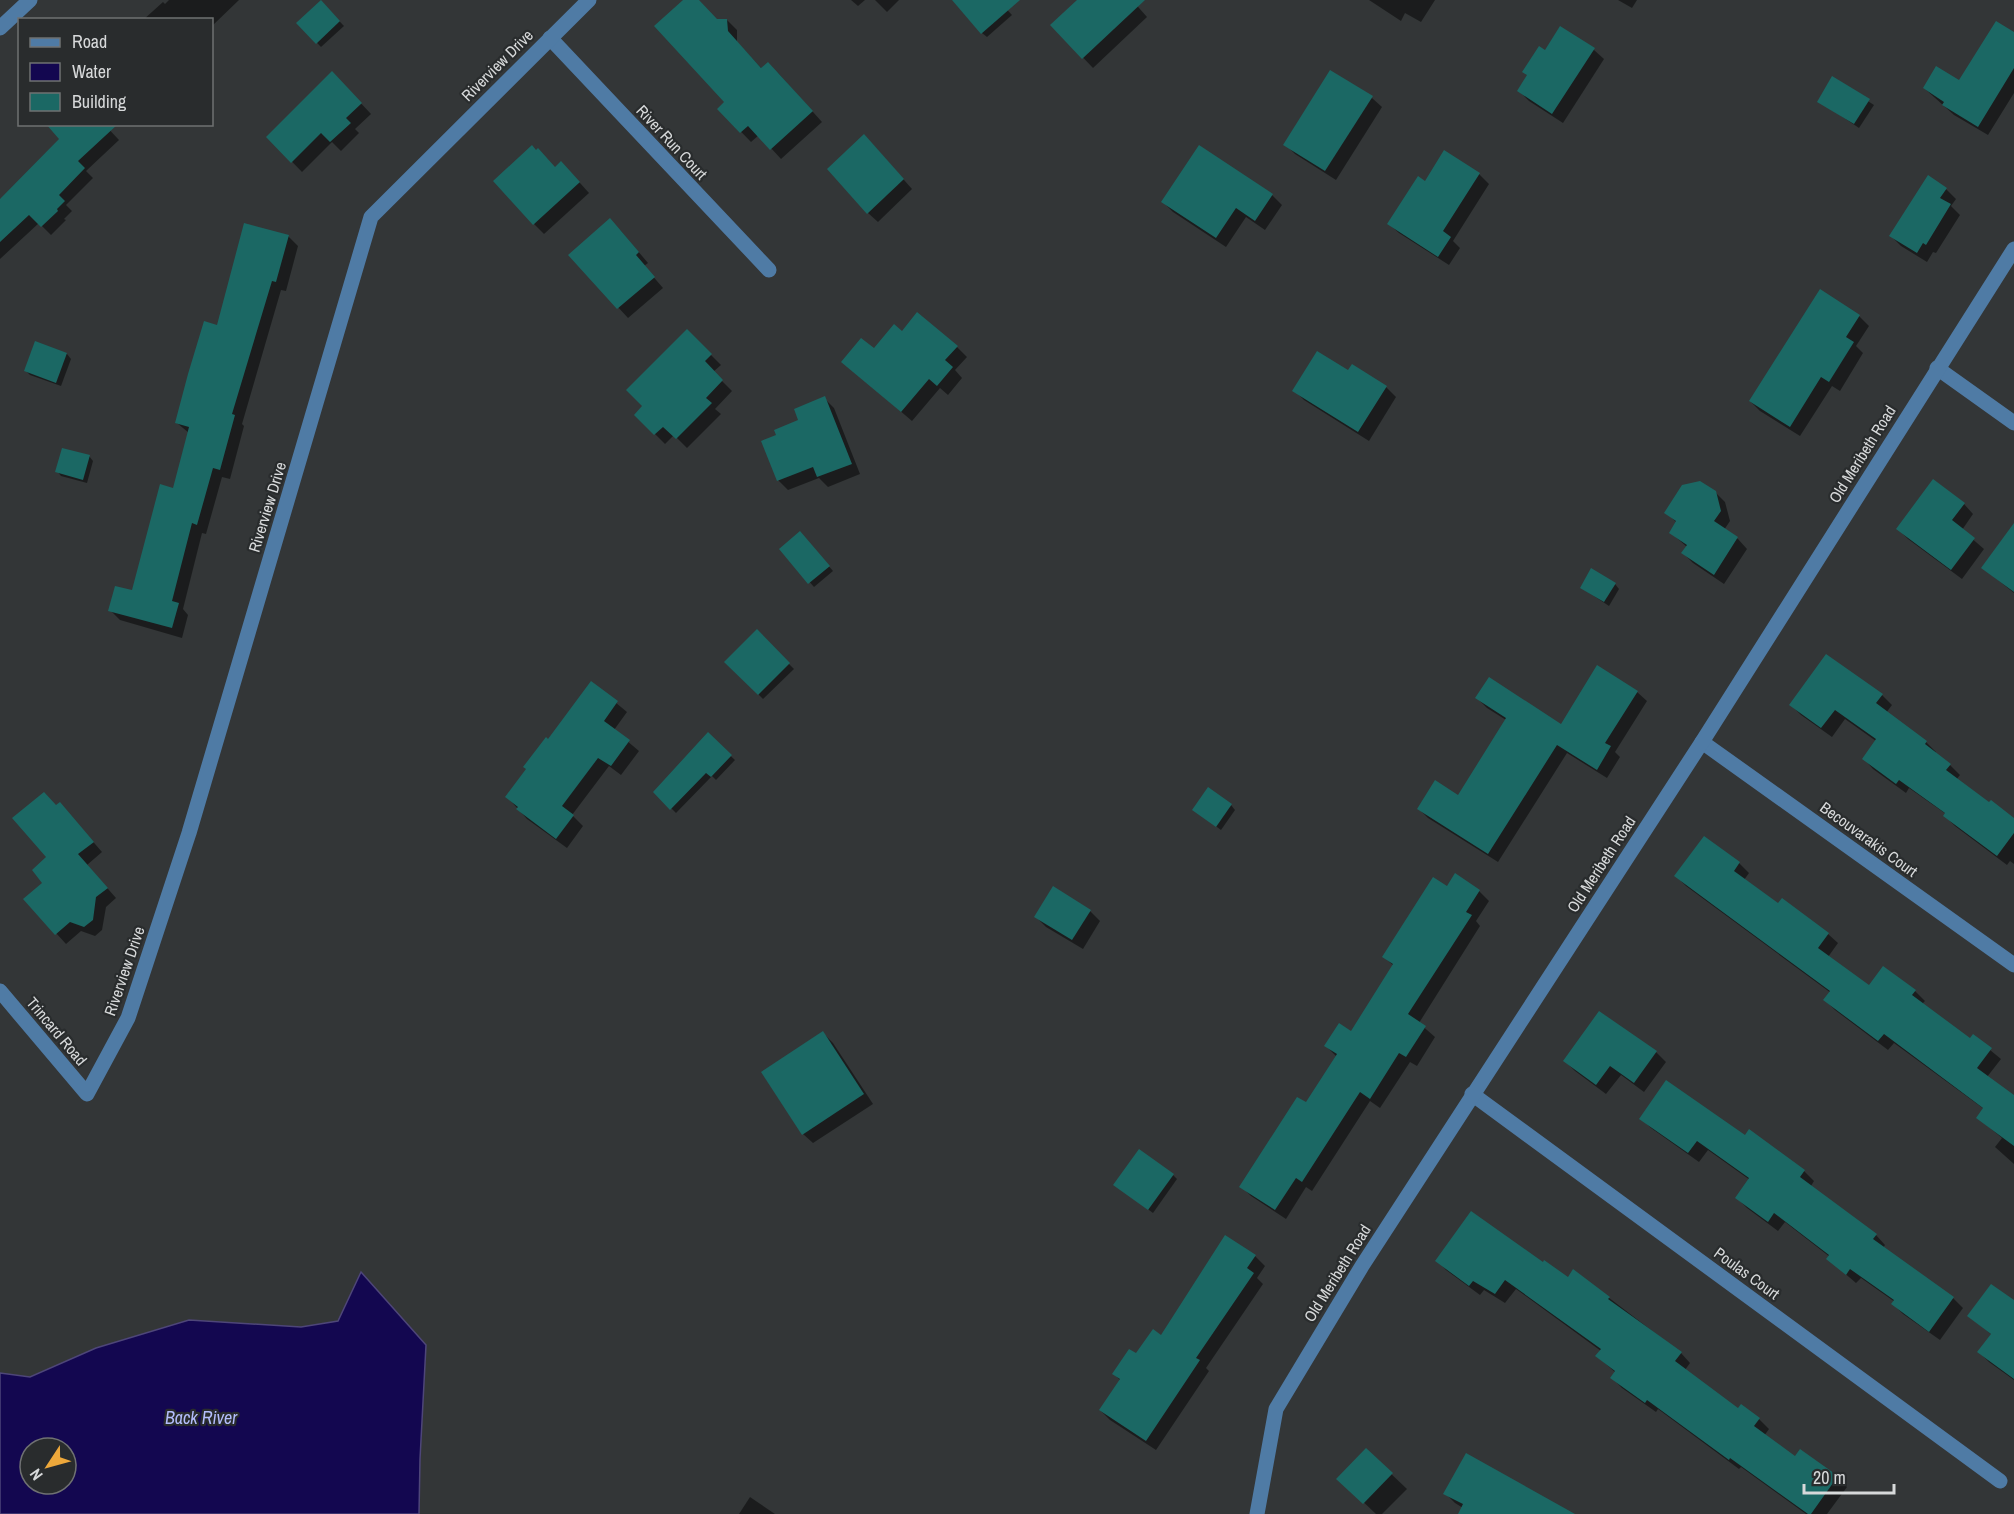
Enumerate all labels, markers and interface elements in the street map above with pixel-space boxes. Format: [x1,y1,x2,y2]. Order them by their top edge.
legend [18,18,213,126]
street label: Riverview Drive [456,24,538,106]
text: Road [72,29,107,54]
text: Water [72,59,111,84]
text: Building [72,89,127,114]
street label: River Run Court [632,100,713,184]
street label: Old Meribeth Road [1823,401,1901,507]
street label: Riverview Drive [243,459,291,555]
street label: Becouvarakis Court [1816,796,1922,882]
street label: Old Meribeth Road [1562,812,1640,916]
street label: Riverview Drive [98,923,150,1019]
street label: Trincard Road [22,992,92,1070]
street label: Old Meribeth Road [1298,1220,1376,1326]
street label: Poulas Court [1710,1242,1784,1304]
water label: Back River [165,1405,238,1430]
north arrow [18,1436,78,1496]
scale bar [1804,1457,1894,1495]
text: N [24,1465,48,1485]
text: 20 m [1813,1465,1846,1490]

